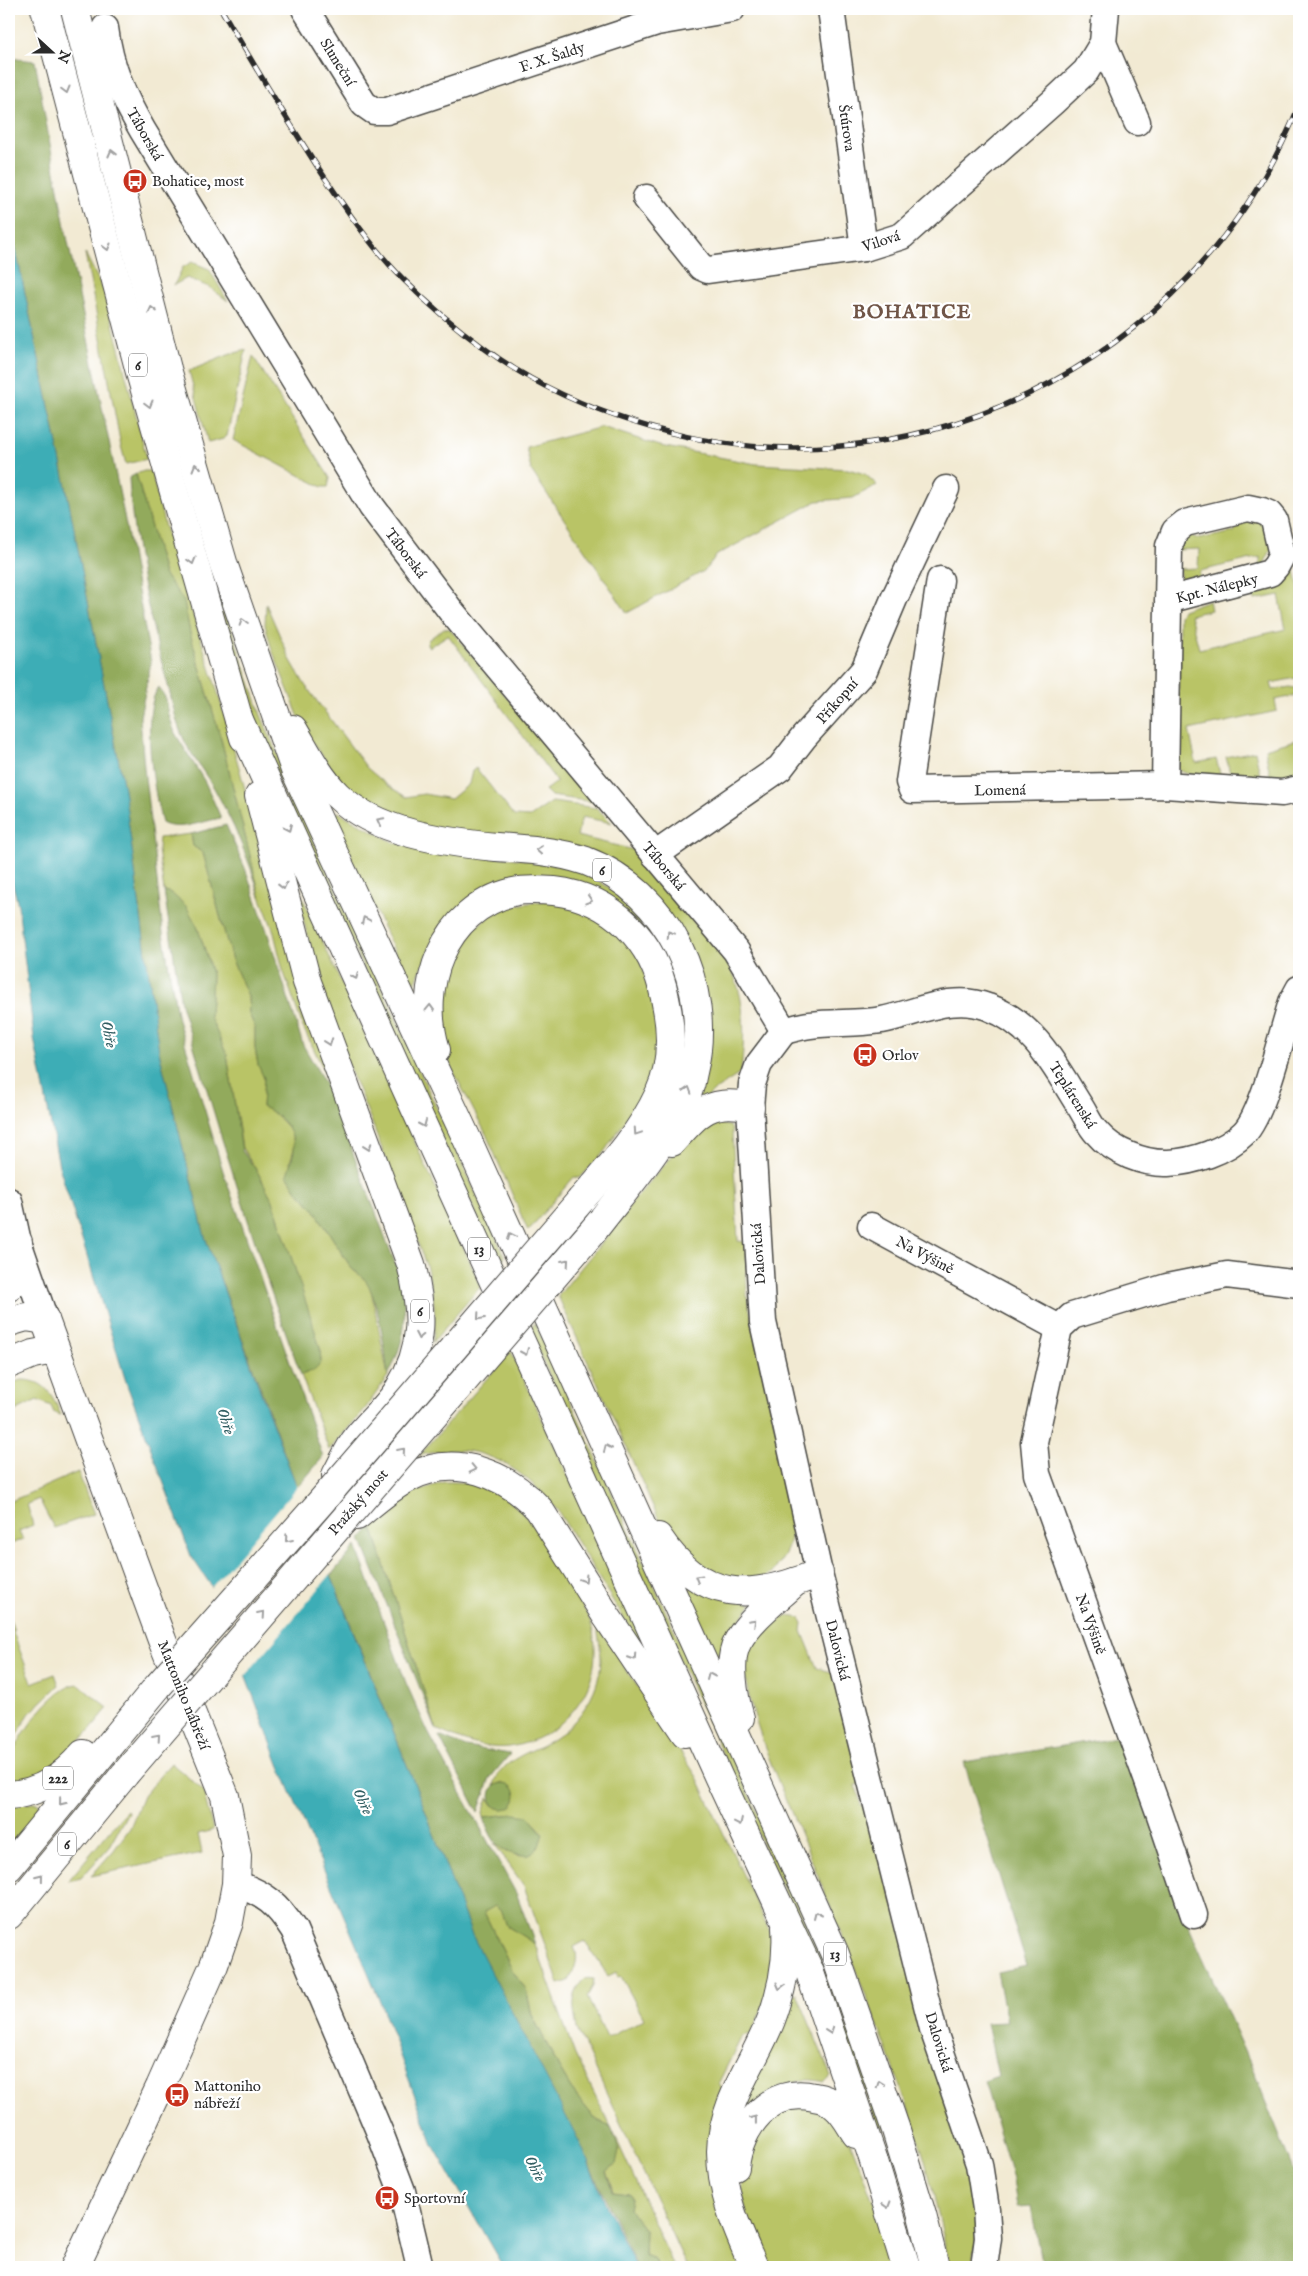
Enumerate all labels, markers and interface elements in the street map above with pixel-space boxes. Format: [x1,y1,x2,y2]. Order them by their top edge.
north arrow [28,28,78,78]
street label: Sluneční [316,35,360,91]
street label: F. X. Šaldy [517,38,588,77]
text: N [53,46,74,65]
one-way arrow [60,85,71,94]
street label: Štúrova [834,103,859,153]
street label: Táborská [122,104,168,164]
one-way arrow [107,148,118,157]
bus stop icon: Bohatice, most [122,168,148,194]
place label: Bohatice, most [152,172,244,191]
street label: Vilová [859,226,903,257]
one-way arrow [101,242,112,251]
district label: BOHATICE [853,300,971,325]
one-way arrow [147,306,158,314]
road number: 6 [129,354,147,376]
one-way arrow [143,400,154,408]
one-way arrow [191,463,201,471]
street label: Táborská [381,524,431,583]
one-way arrow [187,556,197,564]
street label: Kpt. Nálepky [1174,569,1261,608]
one-way arrow [239,618,249,627]
street label: Příkopní [812,674,863,728]
street label: Lomená [974,781,1027,800]
one-way arrow [376,817,385,827]
one-way arrow [282,823,293,832]
street label: Táborská [638,838,690,895]
one-way arrow [534,845,542,856]
road number: 6 [593,858,611,882]
one-way arrow [277,881,288,890]
one-way arrow [585,894,593,904]
one-way arrow [360,916,371,925]
one-way arrow [667,930,677,939]
one-way arrow [349,971,360,980]
one-way arrow [425,1004,435,1012]
water label: Ohře [96,1019,121,1050]
one-way arrow [323,1037,333,1045]
bus stop icon: Orlov [852,1042,878,1068]
place label: Orlov [882,1046,919,1065]
street label: Teplárenská [1045,1058,1101,1133]
one-way arrow [683,1086,693,1094]
one-way arrow [416,1119,427,1128]
one-way arrow [634,1126,643,1136]
one-way arrow [362,1143,372,1151]
street label: Dalovická [747,1222,770,1286]
one-way arrow [506,1232,517,1241]
street label: Na Výšině [892,1232,957,1279]
road number: 13 [468,1238,490,1260]
one-way arrow [560,1258,569,1267]
road number: 6 [411,1300,429,1322]
one-way arrow [478,1311,486,1320]
one-way arrow [414,1332,425,1340]
one-way arrow [519,1347,530,1356]
water label: Ohře [211,1406,239,1438]
one-way arrow [602,1444,613,1453]
one-way arrow [397,1448,405,1457]
one-way arrow [468,1463,477,1474]
street label: Pražský most [324,1465,392,1539]
one-way arrow [285,1534,294,1543]
one-way arrow [577,1574,587,1583]
one-way arrow [694,1575,703,1585]
street label: Na Výšině [1071,1591,1110,1657]
one-way arrow [257,1610,266,1619]
street label: Dalovická [821,1618,854,1683]
one-way arrow [747,1619,756,1628]
street label: Mattoniho nábřeží [153,1638,214,1753]
one-way arrow [627,1652,637,1661]
one-way arrow [705,1672,716,1681]
one-way arrow [151,1734,159,1743]
road number: 222 [43,1766,73,1790]
water label: Ohře [347,1785,377,1819]
one-way arrow [59,1797,68,1806]
one-way arrow [733,1817,744,1826]
road number: 6 [58,1832,76,1856]
one-way arrow [34,1874,43,1883]
one-way arrow [813,1911,824,1920]
road number: 13 [824,1942,846,1966]
one-way arrow [775,1982,786,1991]
street label: Dalovická [920,2010,957,2075]
one-way arrow [824,2026,834,2034]
place label: Mattoniho nábřeží [194,2077,261,2113]
one-way arrow [876,2080,886,2089]
bus stop icon: Mattoniho nábřeží [164,2082,190,2108]
one-way arrow [748,2116,756,2125]
water label: Ohře [519,2152,550,2186]
bus stop icon: Sportovní [374,2185,400,2211]
place label: Sportovní [404,2189,466,2208]
one-way arrow [882,2200,892,2208]

